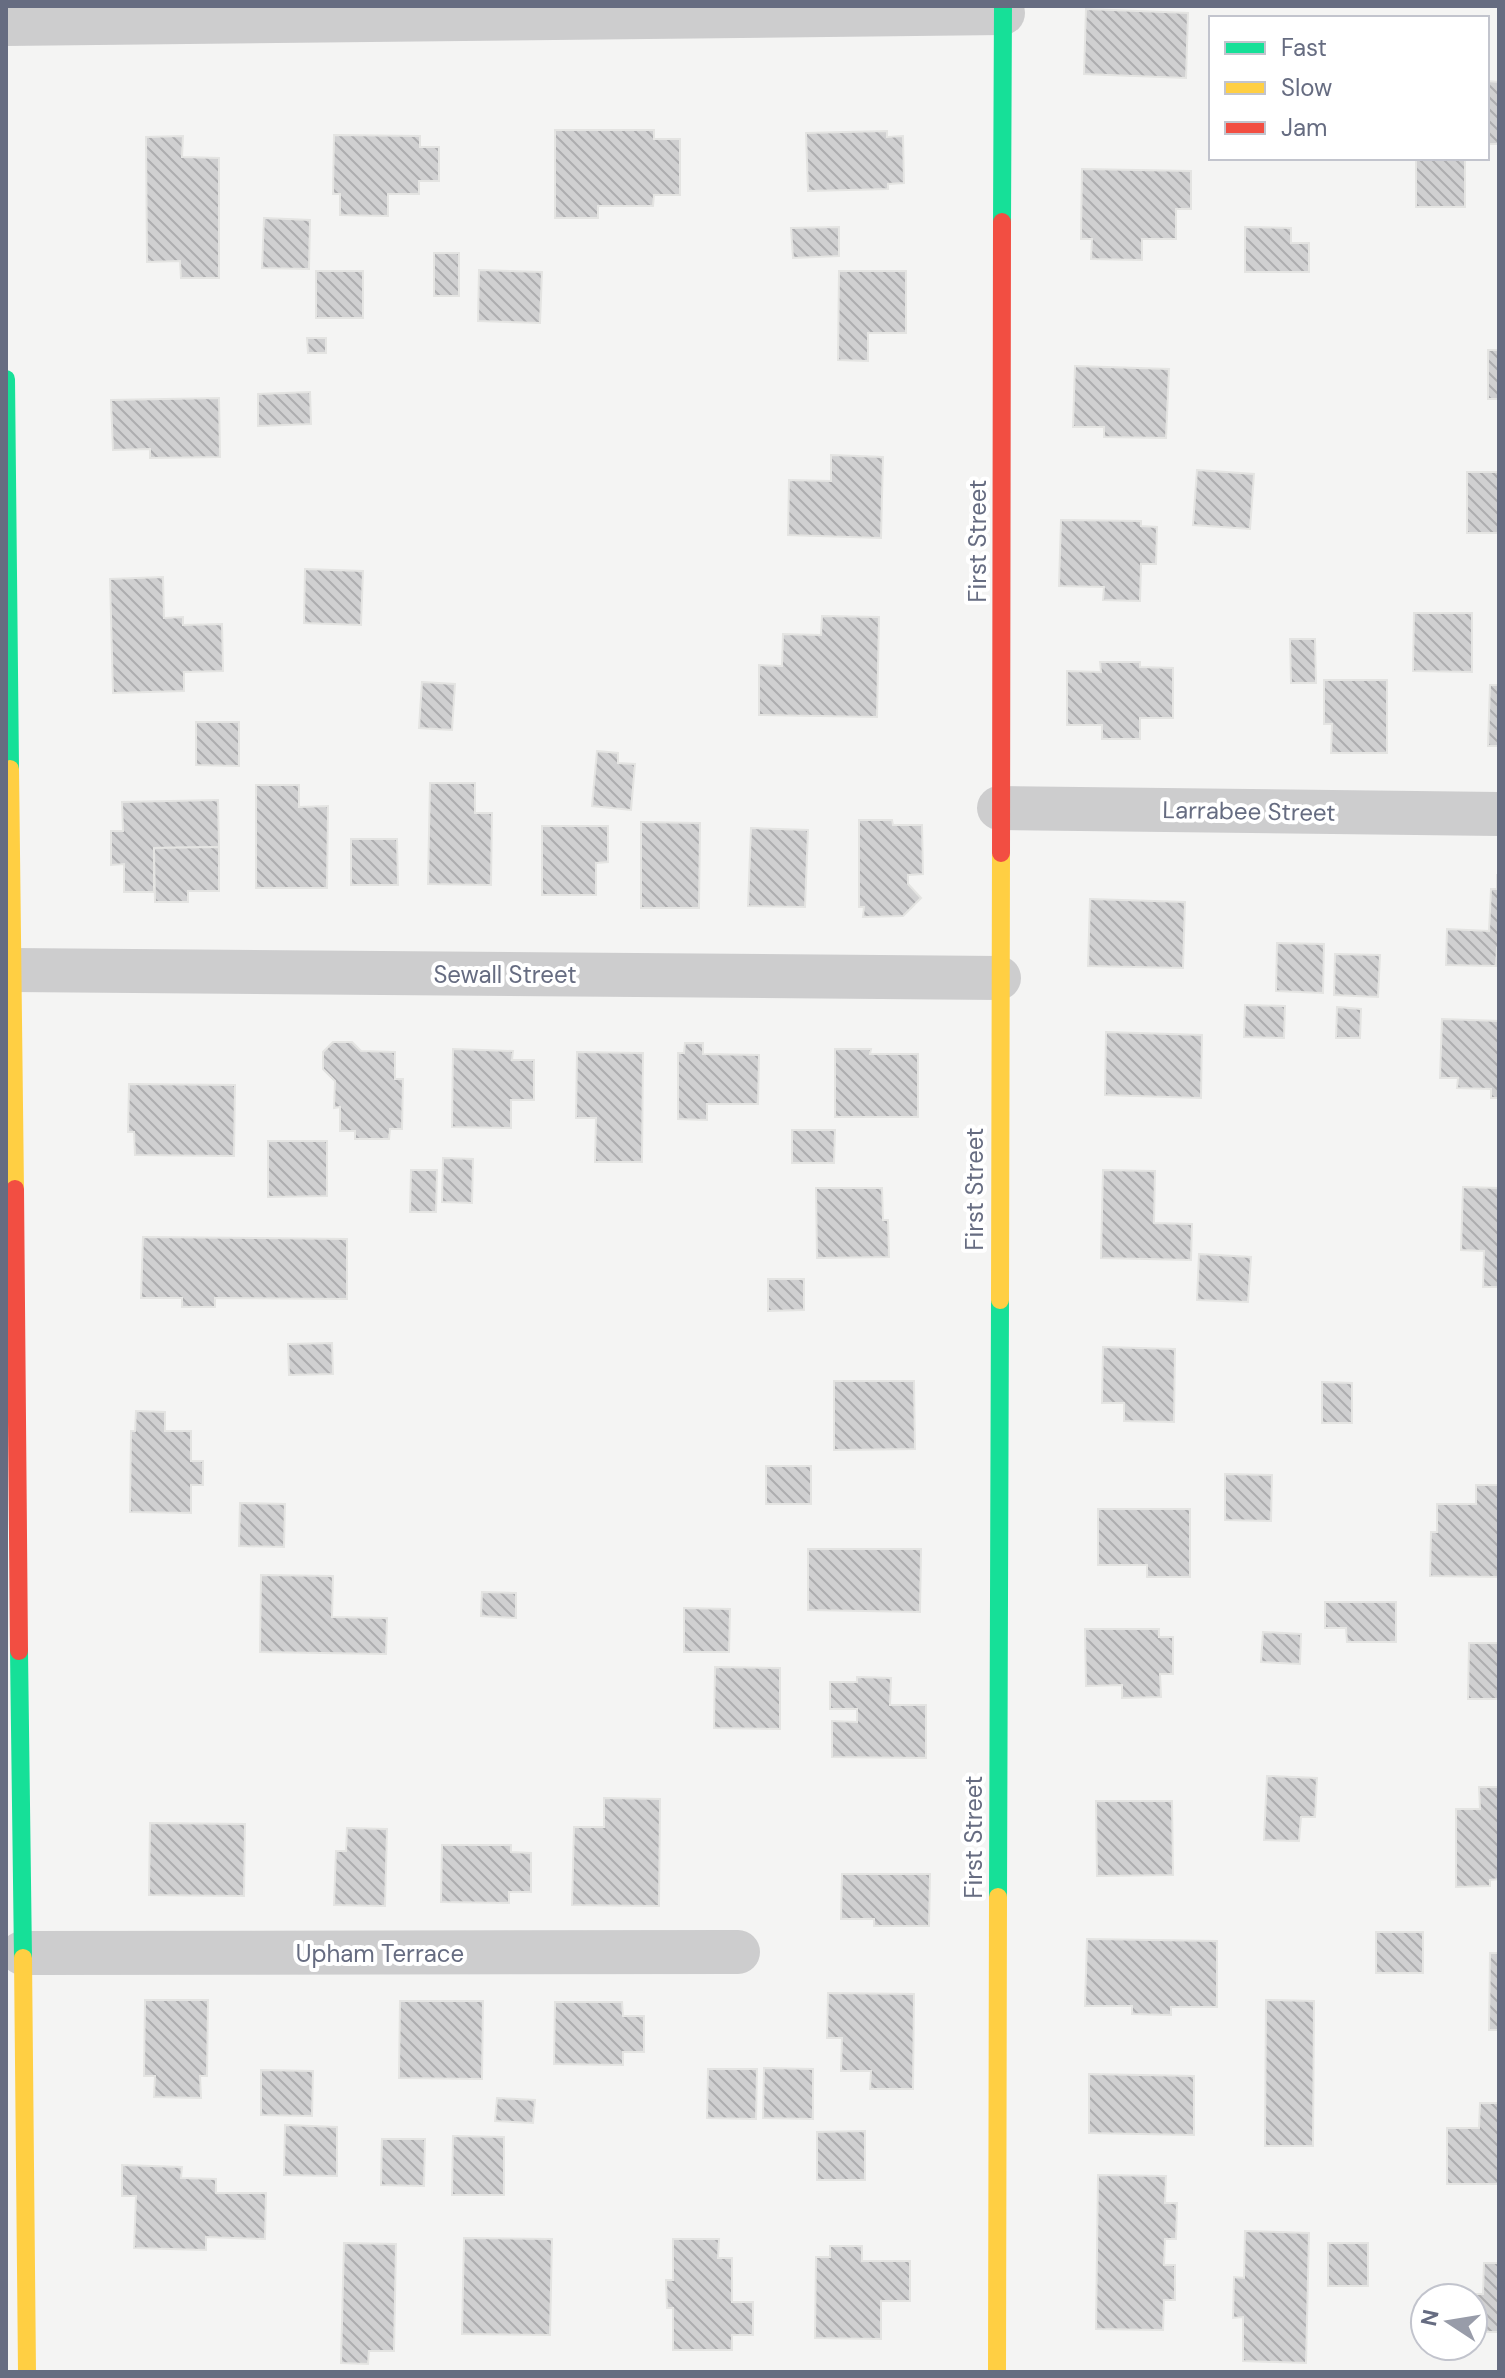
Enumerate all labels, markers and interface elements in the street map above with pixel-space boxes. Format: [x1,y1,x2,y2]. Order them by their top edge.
legend [1209,16,1489,160]
text: Fast [1281,32,1327,63]
text: Slow [1281,72,1332,103]
text: Jam [1281,112,1327,143]
street label: First Street [962,480,993,602]
street label: Larrabee Street [1162,794,1336,828]
street label: Sewall Street [433,959,577,990]
street label: First Street [959,1128,990,1250]
street label: First Street [958,1776,989,1898]
street label: Upham Terrace [296,1938,464,1969]
north arrow [1409,2282,1489,2362]
text: N [1414,2307,1446,2329]

